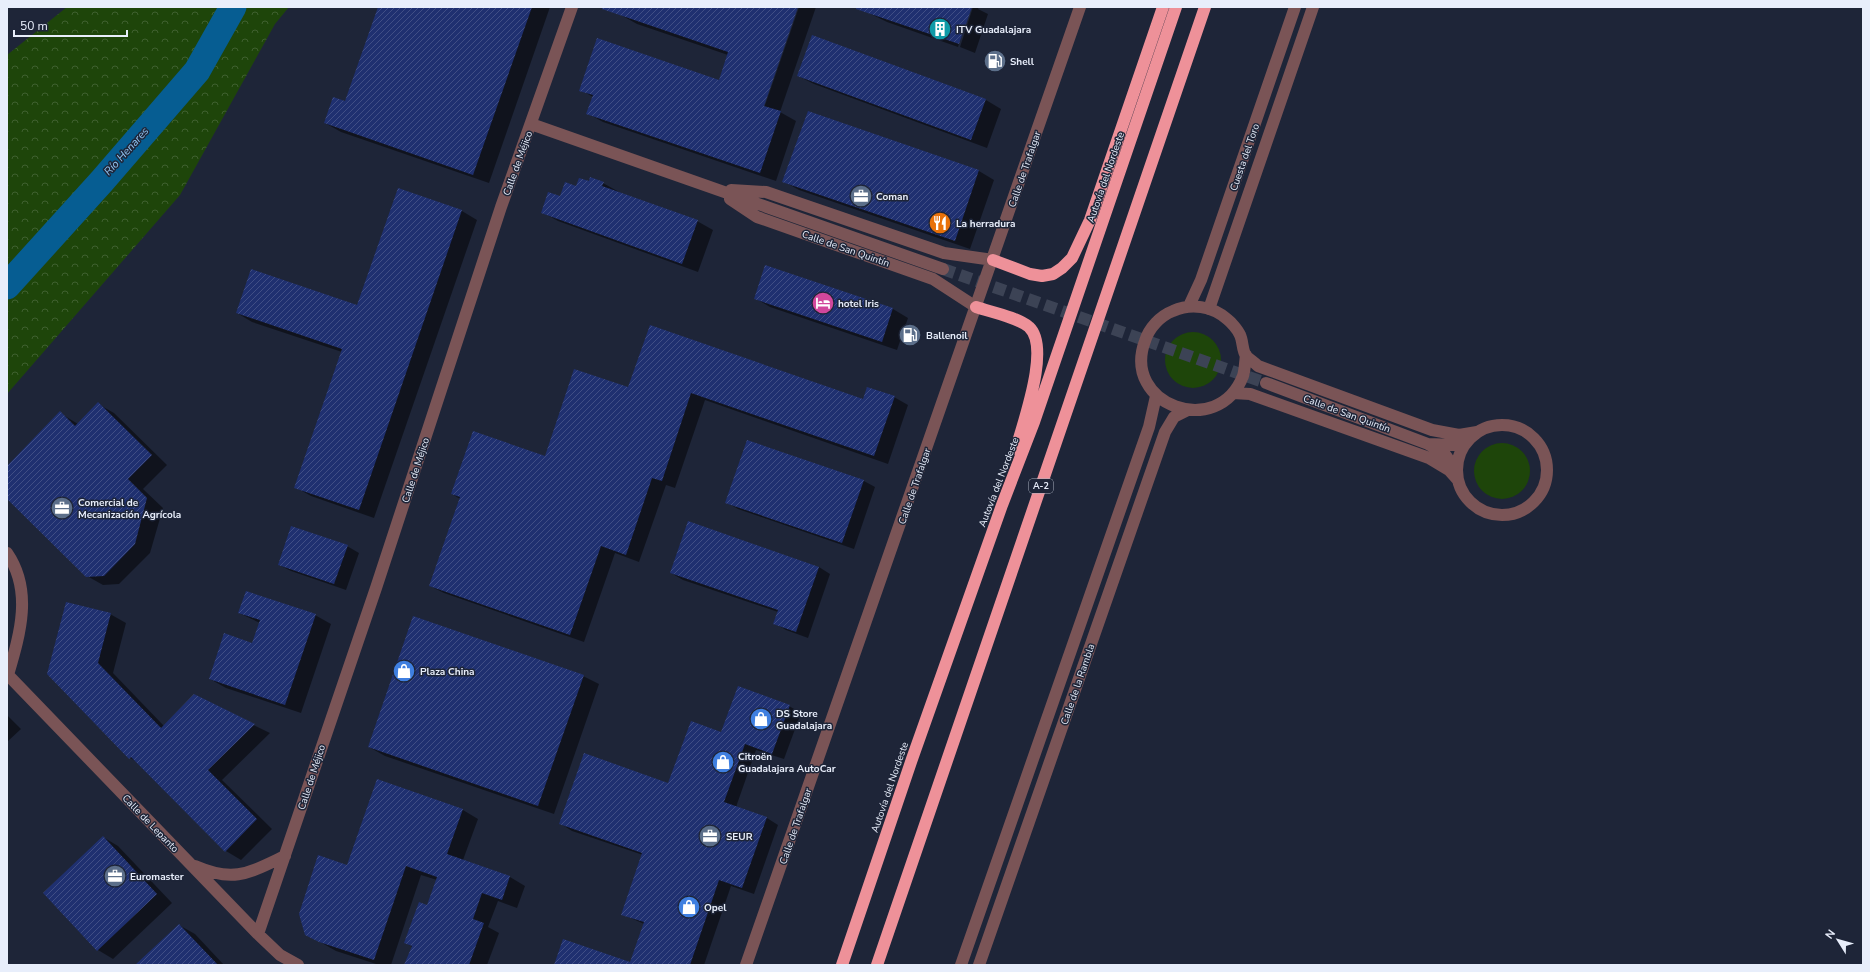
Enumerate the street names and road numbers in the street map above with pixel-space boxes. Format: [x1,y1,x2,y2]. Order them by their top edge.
street label: Cuesta del Toro [1227,121,1263,193]
street label: Calle de Méjico [500,129,536,198]
street label: Calle de Trafalgar [1005,129,1045,209]
street label: Autovía del Nordeste [1084,130,1128,225]
street label: Calle de San Quintín [800,227,891,271]
street label: Calle de San Quintín [1301,392,1392,436]
street label: Calle de Méjico [399,435,433,505]
street label: Autovía del Nordeste [975,435,1022,529]
street label: Calle de Trafalgar [895,446,935,526]
road number: A-2 [1029,479,1053,493]
street label: Calle de la Rambla [1058,642,1098,727]
street label: Autovía del Nordeste [868,740,912,835]
street label: Calle de Méjico [295,742,329,812]
street label: Calle de Trafalgar [776,786,816,866]
street label: Calle de Lepanto [119,792,182,856]

